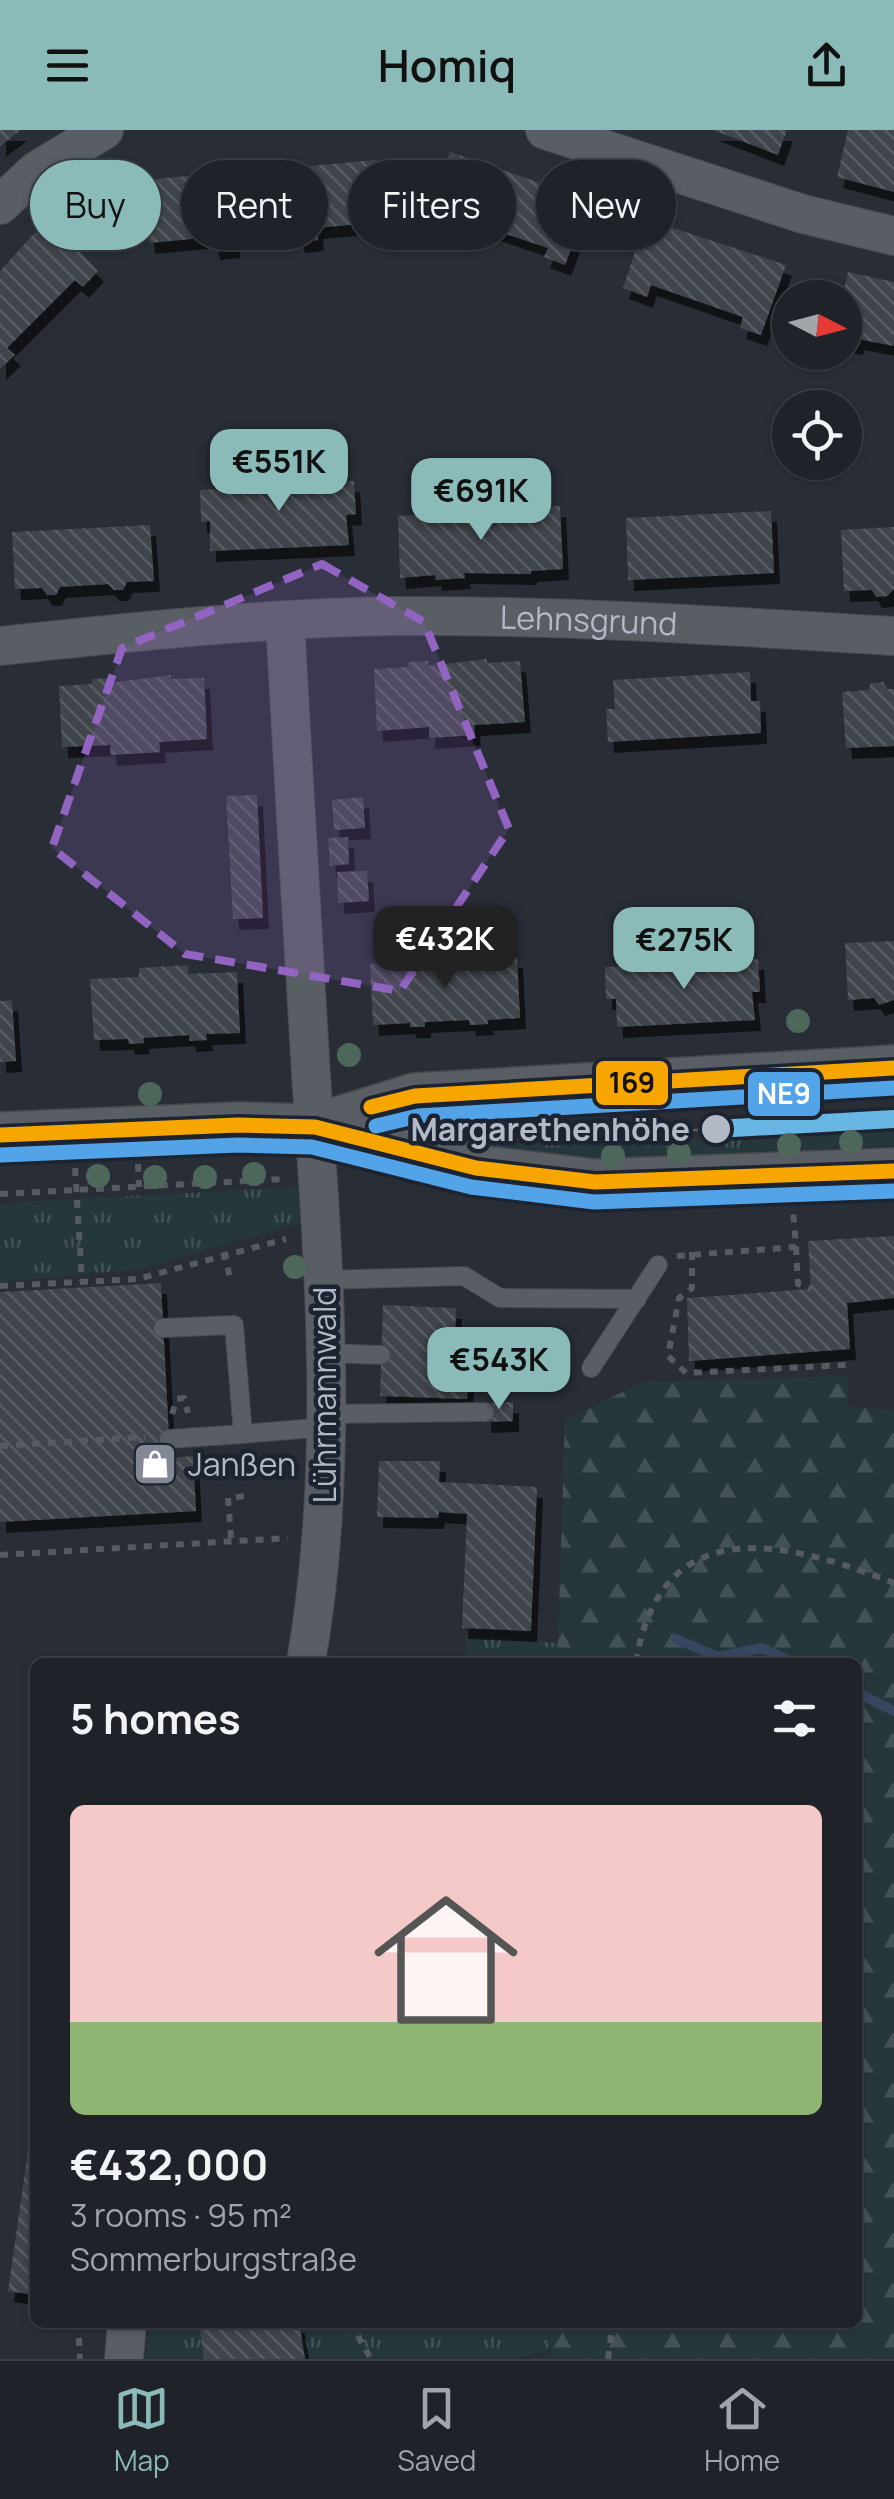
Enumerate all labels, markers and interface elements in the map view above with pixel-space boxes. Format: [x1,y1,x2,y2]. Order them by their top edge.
text: Homiq [378,34,516,96]
icon: menu [40,38,95,93]
icon: share [799,38,854,93]
chip: Buy [30,160,161,250]
chip: Rent [181,160,328,250]
chip: Filters [348,160,516,250]
chip: New [536,160,676,250]
north arrow [772,280,862,370]
map controls [772,280,862,480]
button: locate [772,390,862,480]
pin: €551K [209,429,349,514]
text: €551K [232,439,326,483]
pin: €691K [411,458,551,543]
text: €691K [433,468,529,512]
street label: Lehnsgrund [500,595,678,645]
pin: €432K [375,906,515,991]
pin: €275K [614,907,754,992]
text: €432K [395,916,495,960]
text: €275K [635,917,733,961]
line badge: 169 [594,1059,670,1107]
text: 169 [609,1063,655,1101]
line badge: NE9 [746,1070,822,1118]
text: NE9 [757,1074,811,1112]
place label: Margarethenhöhe [410,1107,690,1151]
marker: Margarethenhöhe [699,1112,733,1146]
street label: Lührmannwald [302,1287,346,1503]
pin: €543K [429,1327,569,1412]
text: €543K [449,1337,549,1381]
shop icon: Janßen [132,1441,178,1487]
place label: Janßen [188,1442,296,1486]
text: 5 homes [70,1689,241,1747]
icon: filters [767,1691,822,1746]
icon: home [356,1870,536,2050]
text: €432,000 [70,2135,268,2193]
text: 3 rooms · 95 m² [70,2193,292,2237]
text: Sommerburgstraße [70,2237,357,2281]
tab: Map [114,2381,170,2479]
tab: Saved [398,2381,476,2479]
tab: Home [704,2381,780,2479]

